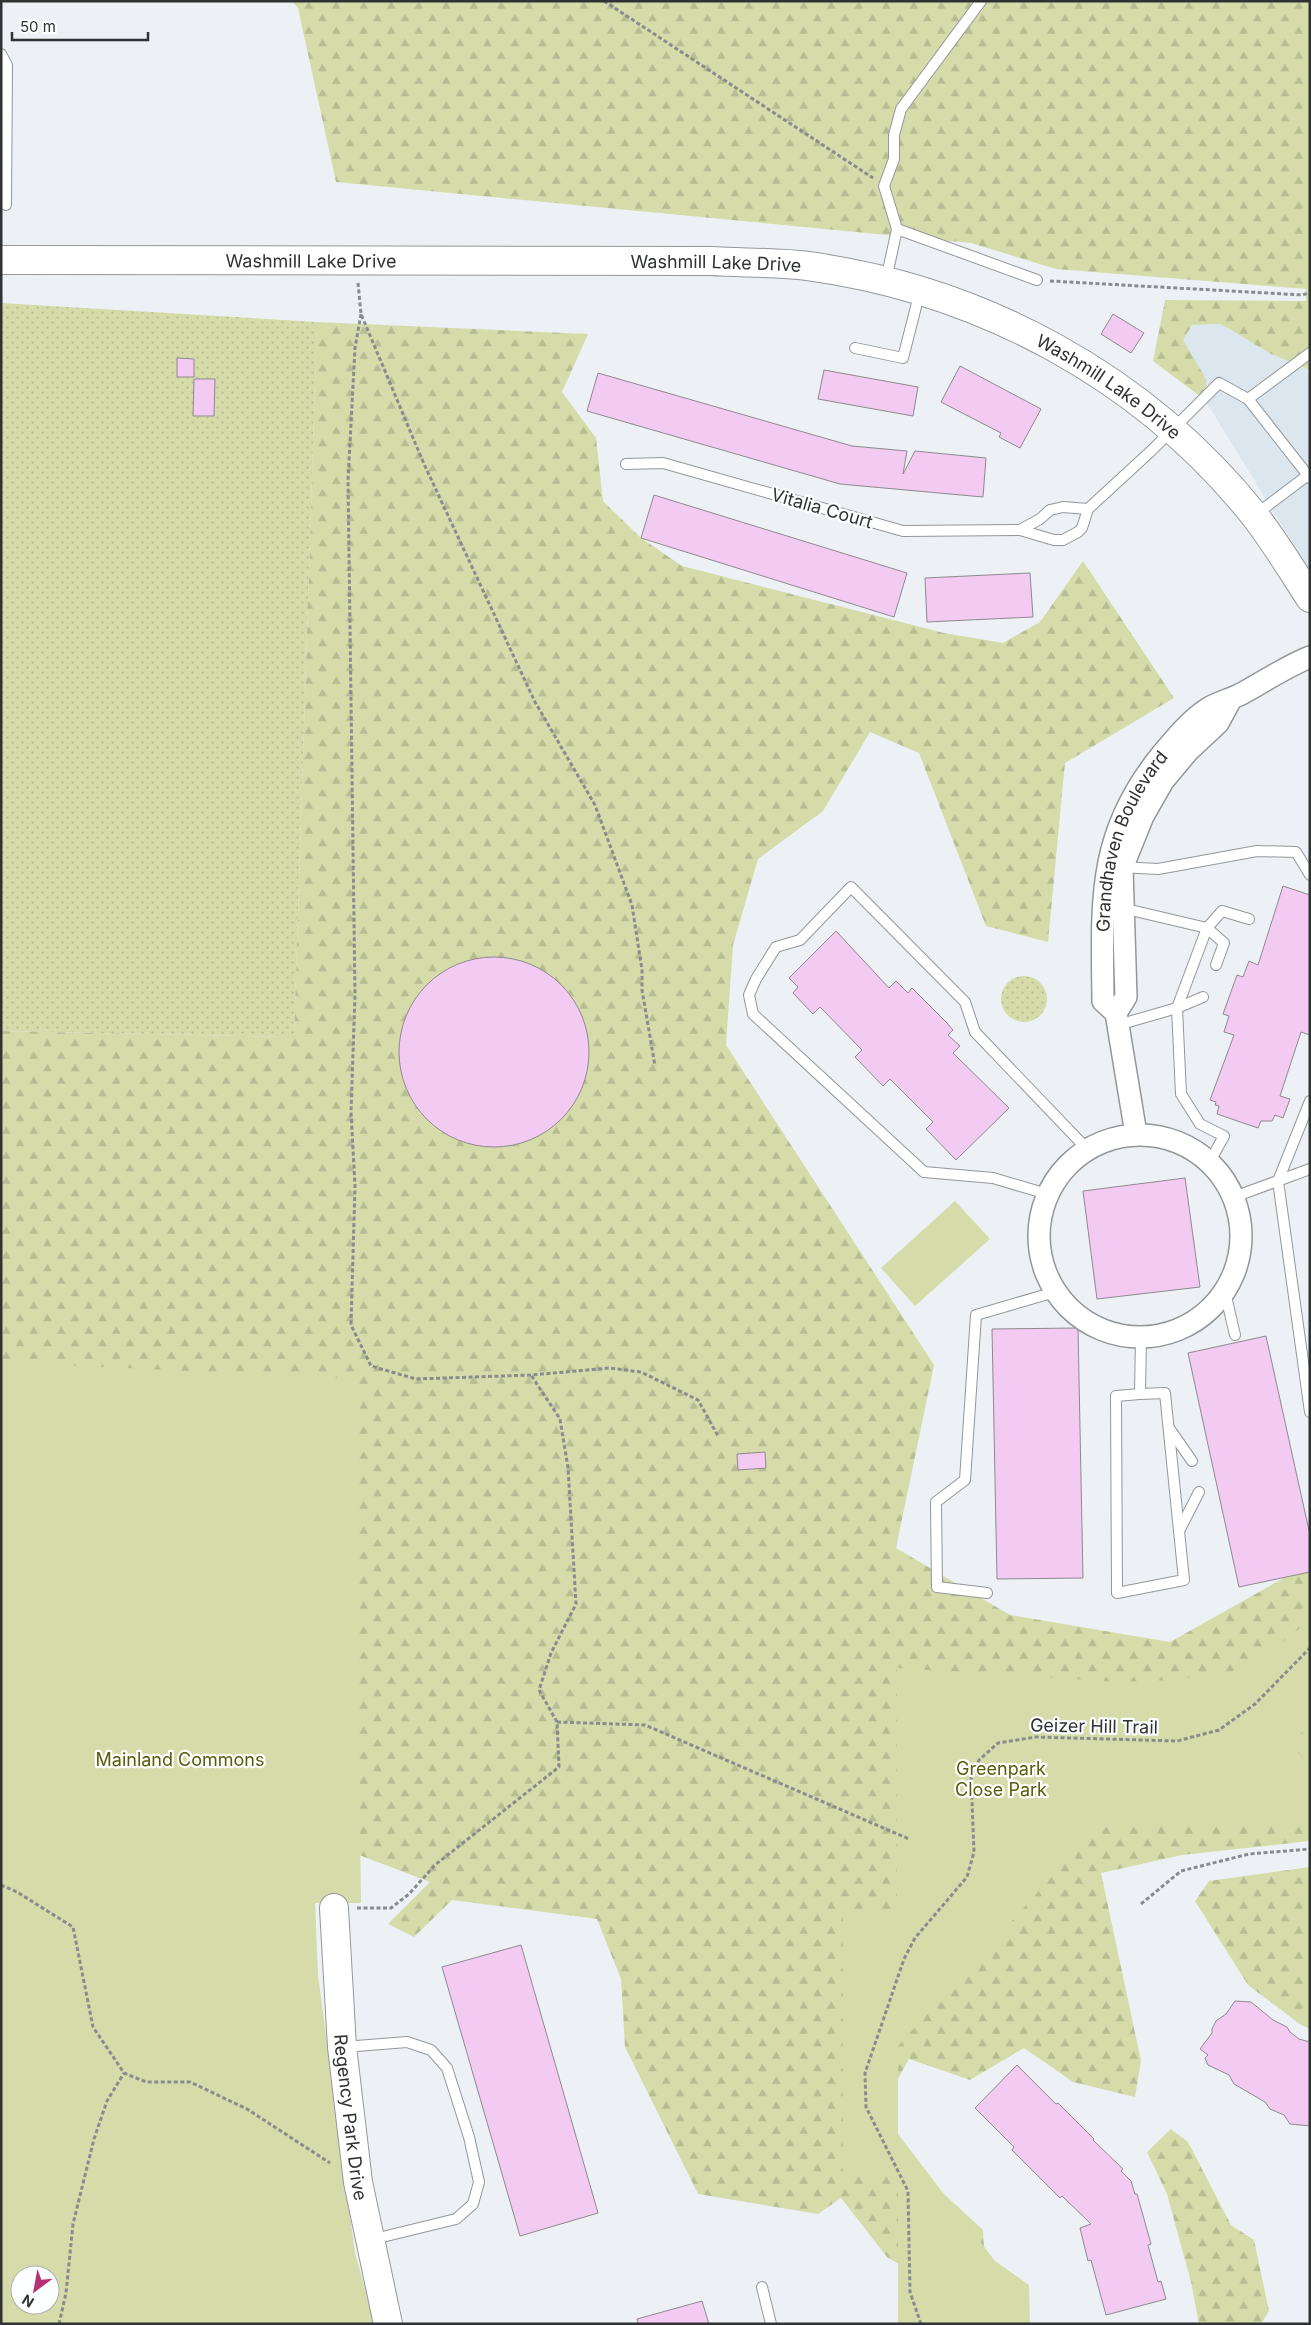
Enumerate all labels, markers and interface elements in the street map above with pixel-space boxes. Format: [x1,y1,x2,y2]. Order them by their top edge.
scale bar [12,10,149,42]
text: 50 m [20,17,56,36]
street label: Washmill Lake Drive [225,250,397,271]
street label: Washmill Lake Drive [630,250,802,276]
street label: Washmill Lake Drive [1033,329,1186,443]
street label: Vitalia Court [769,484,875,532]
street label: Grandhaven Boulevard [1092,746,1171,932]
street label: Geizer Hill Trail [1030,1714,1158,1738]
park label: Mainland Commons [96,1749,264,1770]
park label: Greenpark Close Park [955,1758,1047,1800]
street label: Regency Park Drive [331,2033,372,2202]
north arrow [10,2265,60,2315]
text: N [19,2291,37,2311]

